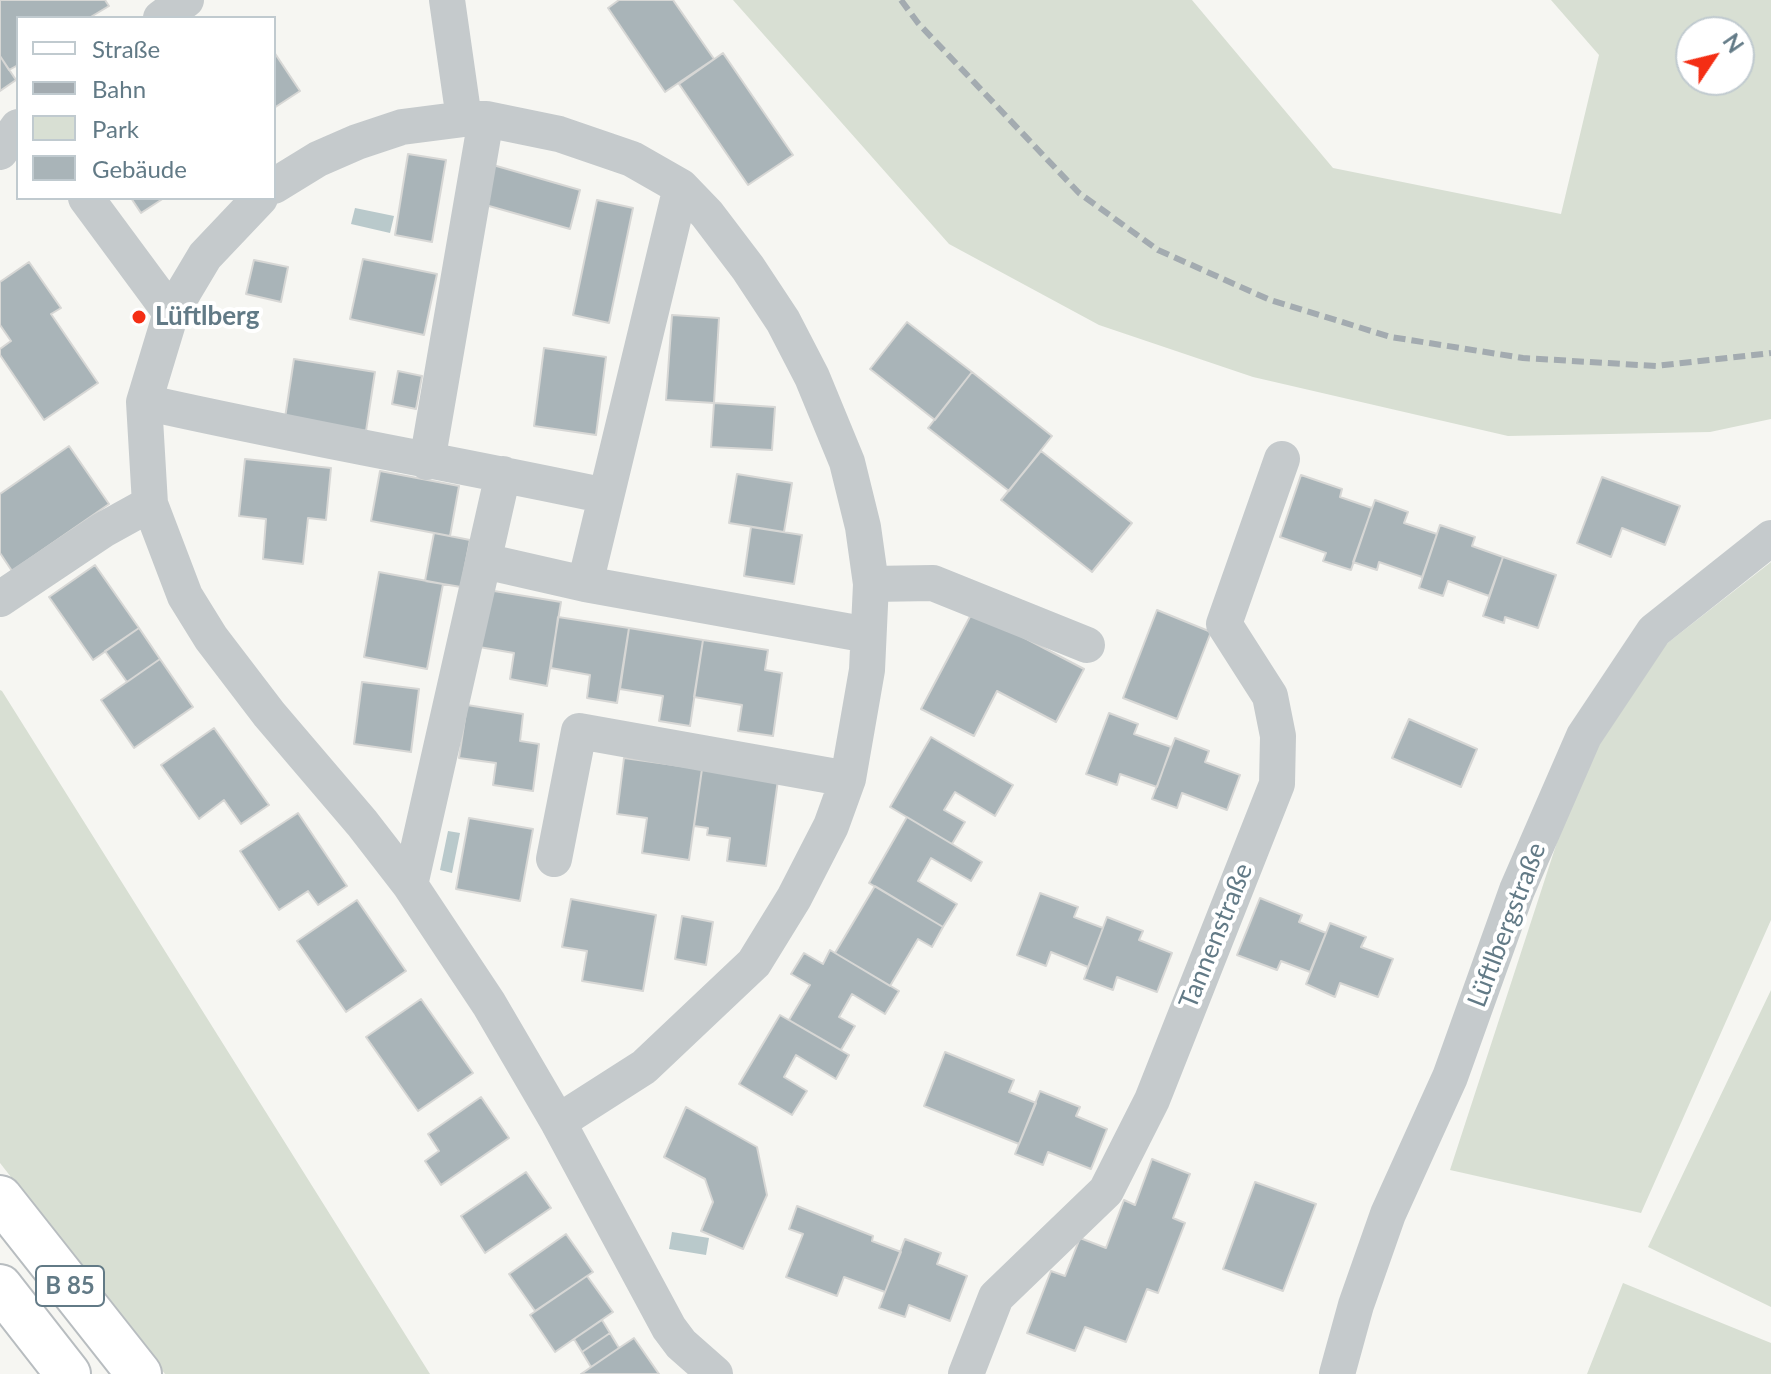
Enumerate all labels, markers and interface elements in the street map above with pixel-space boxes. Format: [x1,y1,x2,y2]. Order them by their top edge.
legend [16,16,276,200]
north arrow [1675,16,1755,96]
text: N [1718,28,1749,58]
text: Straße [92,34,160,63]
text: Bahn [92,74,146,103]
text: Park [92,114,139,143]
text: Gebäude [92,154,187,183]
place label: Lüftlberg [155,301,259,333]
marker: Lüftlberg [130,308,148,326]
street label: Lüftlbergstraße [1461,838,1553,1012]
street label: Tannenstraße [1173,859,1259,1013]
road number: B 85 [36,1266,104,1306]

